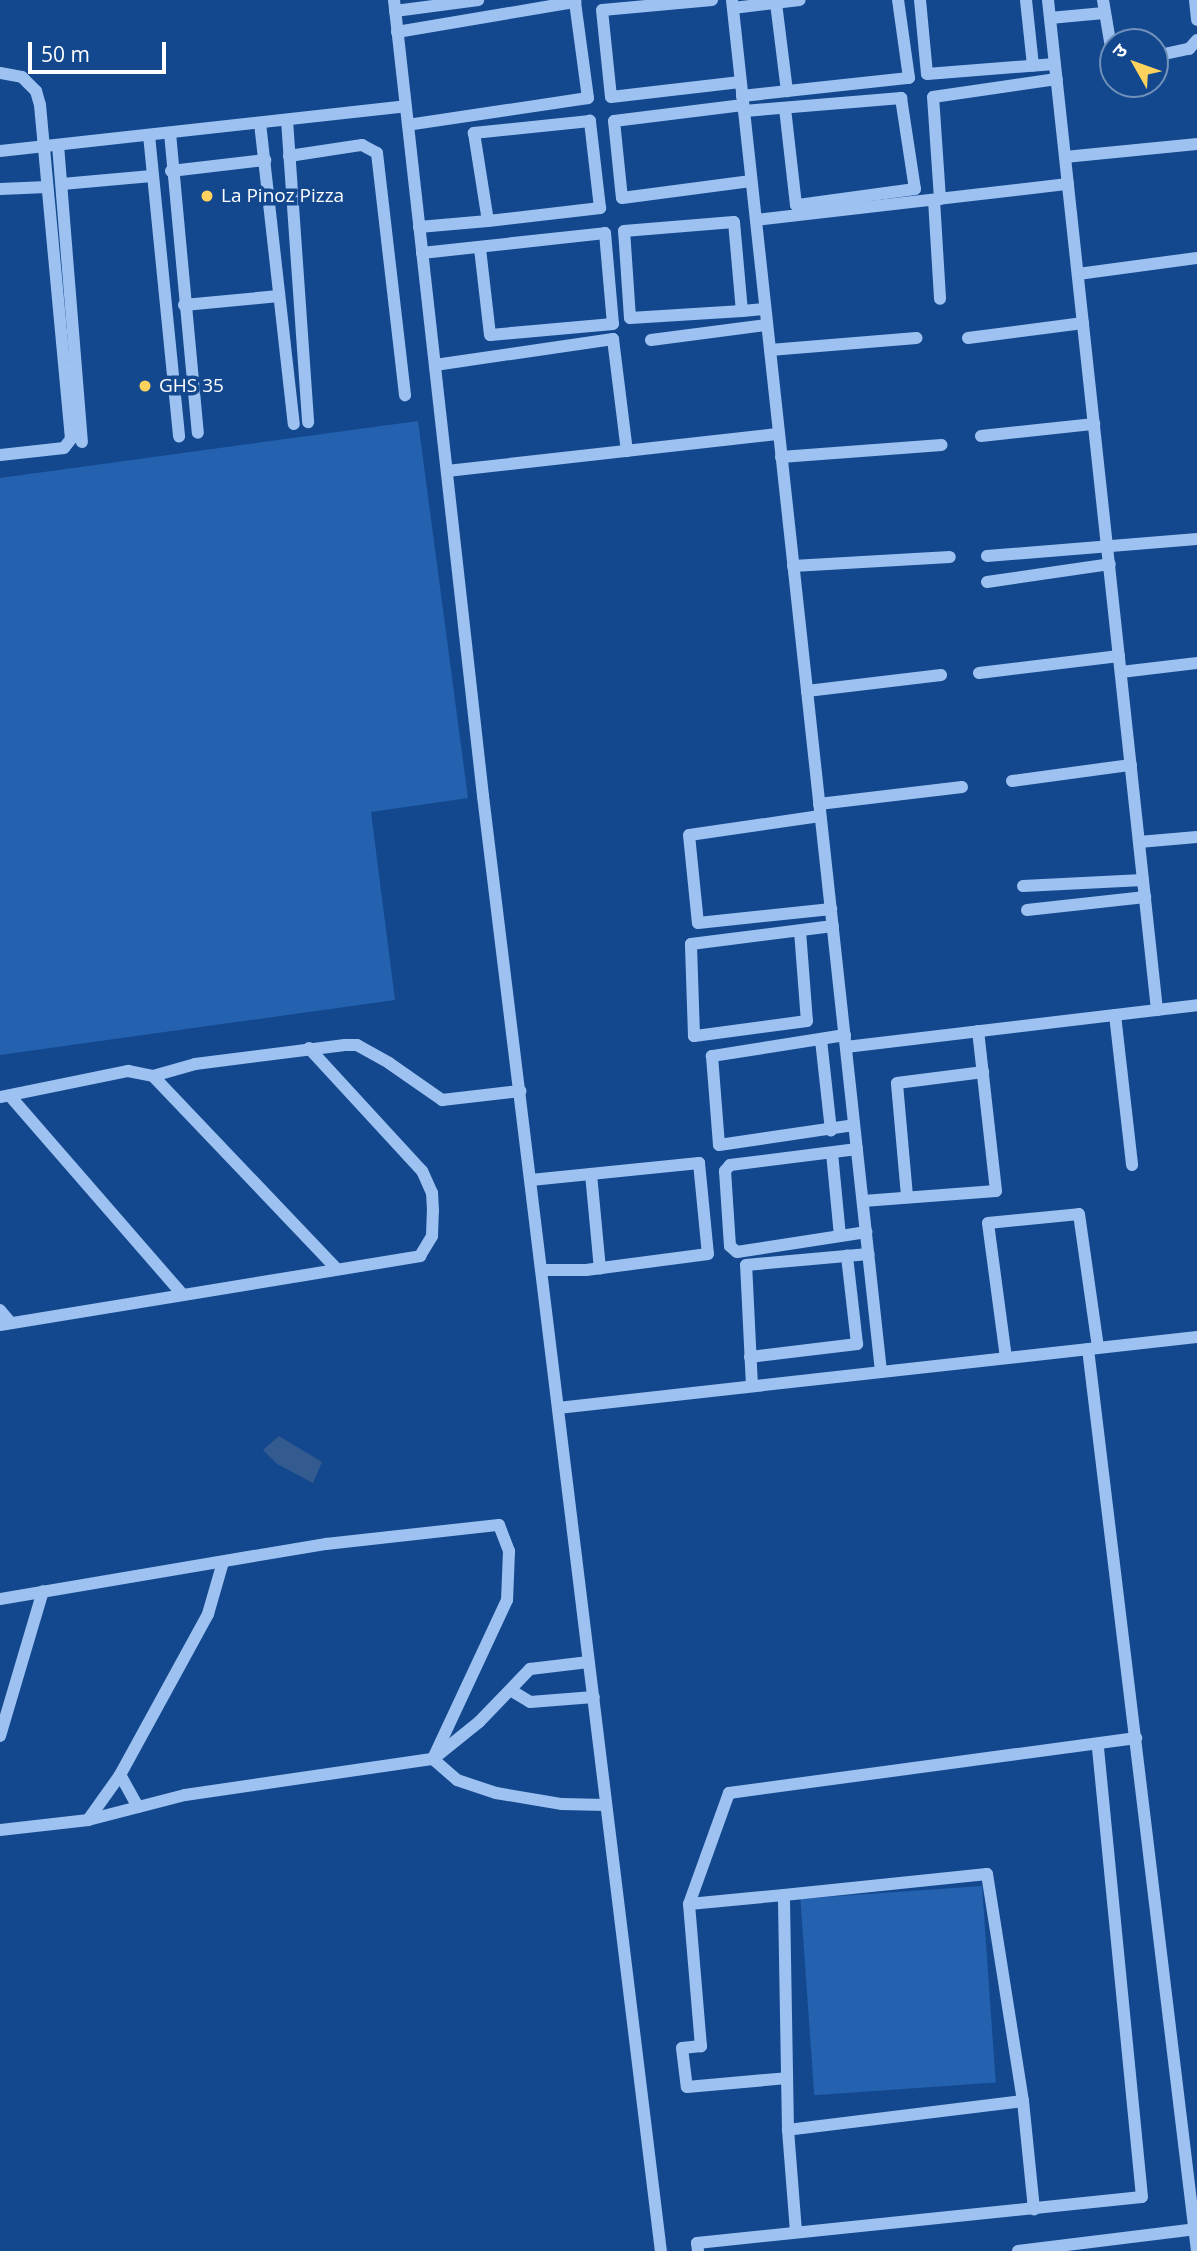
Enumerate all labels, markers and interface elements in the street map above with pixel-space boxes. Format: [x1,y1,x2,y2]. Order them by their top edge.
scale bar [32,28,170,72]
north arrow [1099,28,1169,98]
text: उ [1106,38,1133,63]
text: 50 m [41,40,90,68]
place label: La Pinoz Pizza [221,185,344,207]
marker: La Pinoz Pizza [199,188,215,204]
place label: GHS 35 [159,375,224,397]
marker: GHS 35 [137,378,153,394]

